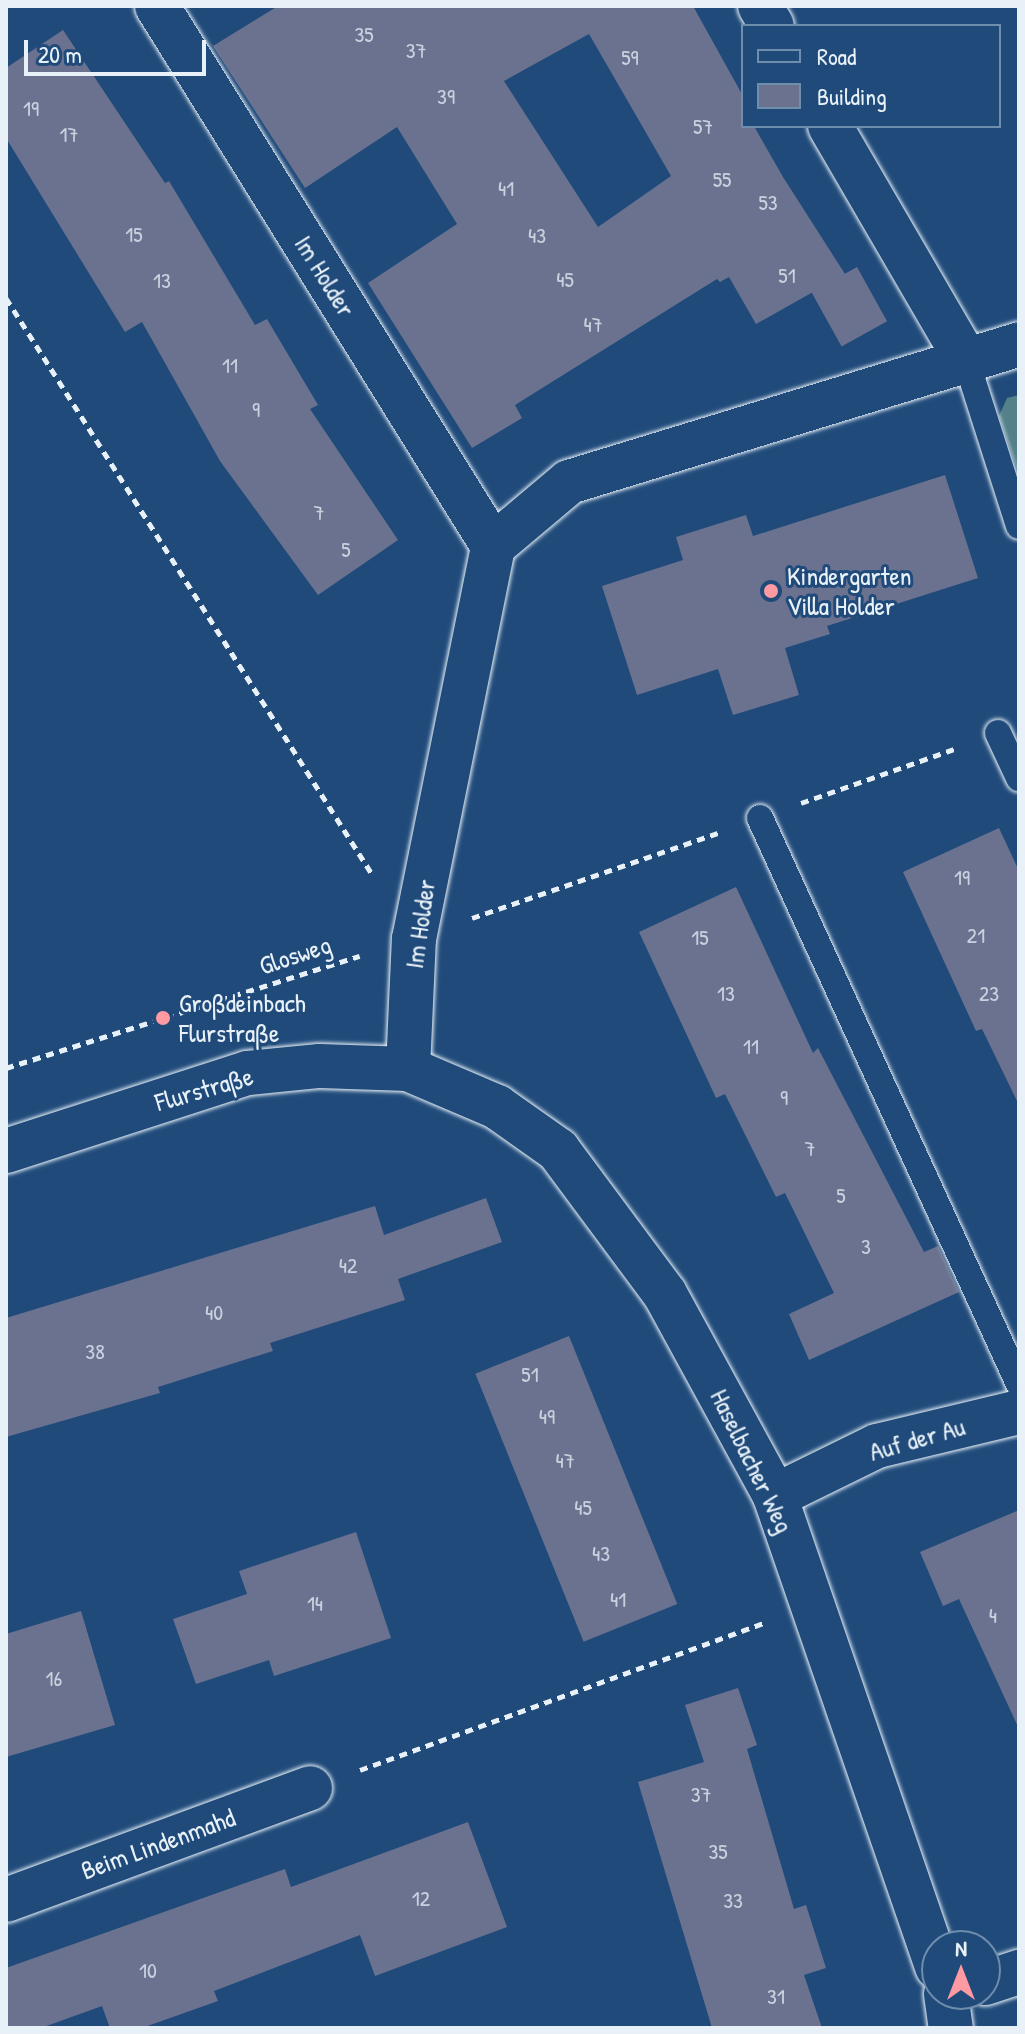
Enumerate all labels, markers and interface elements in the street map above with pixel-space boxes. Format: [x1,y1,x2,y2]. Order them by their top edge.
house number: 35 [354,22,374,48]
scale bar [28,24,210,74]
legend [741,24,1001,128]
text: 20 m [38,38,82,70]
house number: 37 [406,38,426,64]
text: Road [817,40,856,72]
house number: 59 [621,45,639,71]
text: Building [817,80,887,112]
house number: 39 [437,84,455,110]
house number: 19 [23,96,39,122]
house number: 57 [693,114,713,140]
house number: 17 [60,122,78,148]
house number: 55 [713,167,731,193]
house number: 41 [498,176,514,202]
house number: 53 [758,190,778,216]
house number: 15 [125,222,143,248]
house number: 43 [528,223,546,249]
street label: Im Holder [288,230,362,322]
house number: 51 [778,263,796,289]
house number: 45 [556,267,574,293]
house number: 13 [153,268,171,294]
house number: 47 [583,312,603,338]
house number: 11 [222,353,238,379]
house number: 9 [252,397,260,423]
house number: 7 [314,500,324,526]
house number: 5 [341,537,351,563]
place label: Kindergarten Villa Holder [787,560,911,622]
marker: Kindergarten Villa Holder [762,582,780,600]
house number: 19 [954,865,970,891]
street label: Im Holder [398,877,442,971]
house number: 21 [967,923,985,949]
house number: 15 [691,925,709,951]
street label: Glosweg [255,929,335,981]
house number: 13 [717,981,735,1007]
house number: 23 [979,981,999,1007]
place label: Großdeinbach Flurstraße [179,987,306,1048]
marker: Großdeinbach Flurstraße [154,1009,172,1027]
house number: 11 [743,1034,759,1060]
street label: Flurstraße [151,1060,257,1118]
house number: 9 [780,1085,788,1111]
house number: 7 [805,1136,815,1162]
house number: 5 [836,1183,846,1209]
house number: 3 [861,1234,871,1260]
house number: 42 [339,1253,357,1279]
house number: 40 [205,1300,223,1326]
house number: 38 [85,1339,105,1365]
house number: 51 [521,1362,539,1388]
street label: Haselbacher Weg [704,1384,800,1538]
house number: 49 [539,1404,555,1430]
street label: Auf der Au [866,1411,968,1467]
house number: 47 [555,1448,575,1474]
house number: 45 [574,1495,592,1521]
house number: 43 [592,1541,610,1567]
house number: 41 [610,1587,626,1613]
house number: 14 [307,1591,323,1617]
house number: 4 [989,1603,997,1629]
house number: 16 [46,1666,62,1692]
house number: 37 [691,1782,711,1808]
street label: Beim Lindenmahd [77,1802,239,1886]
house number: 35 [708,1839,728,1865]
house number: 12 [412,1886,430,1912]
house number: 33 [723,1888,743,1914]
north arrow [921,1930,1001,2010]
text: N [955,1933,967,1963]
house number: 10 [139,1958,157,1984]
house number: 31 [767,1984,785,2010]

